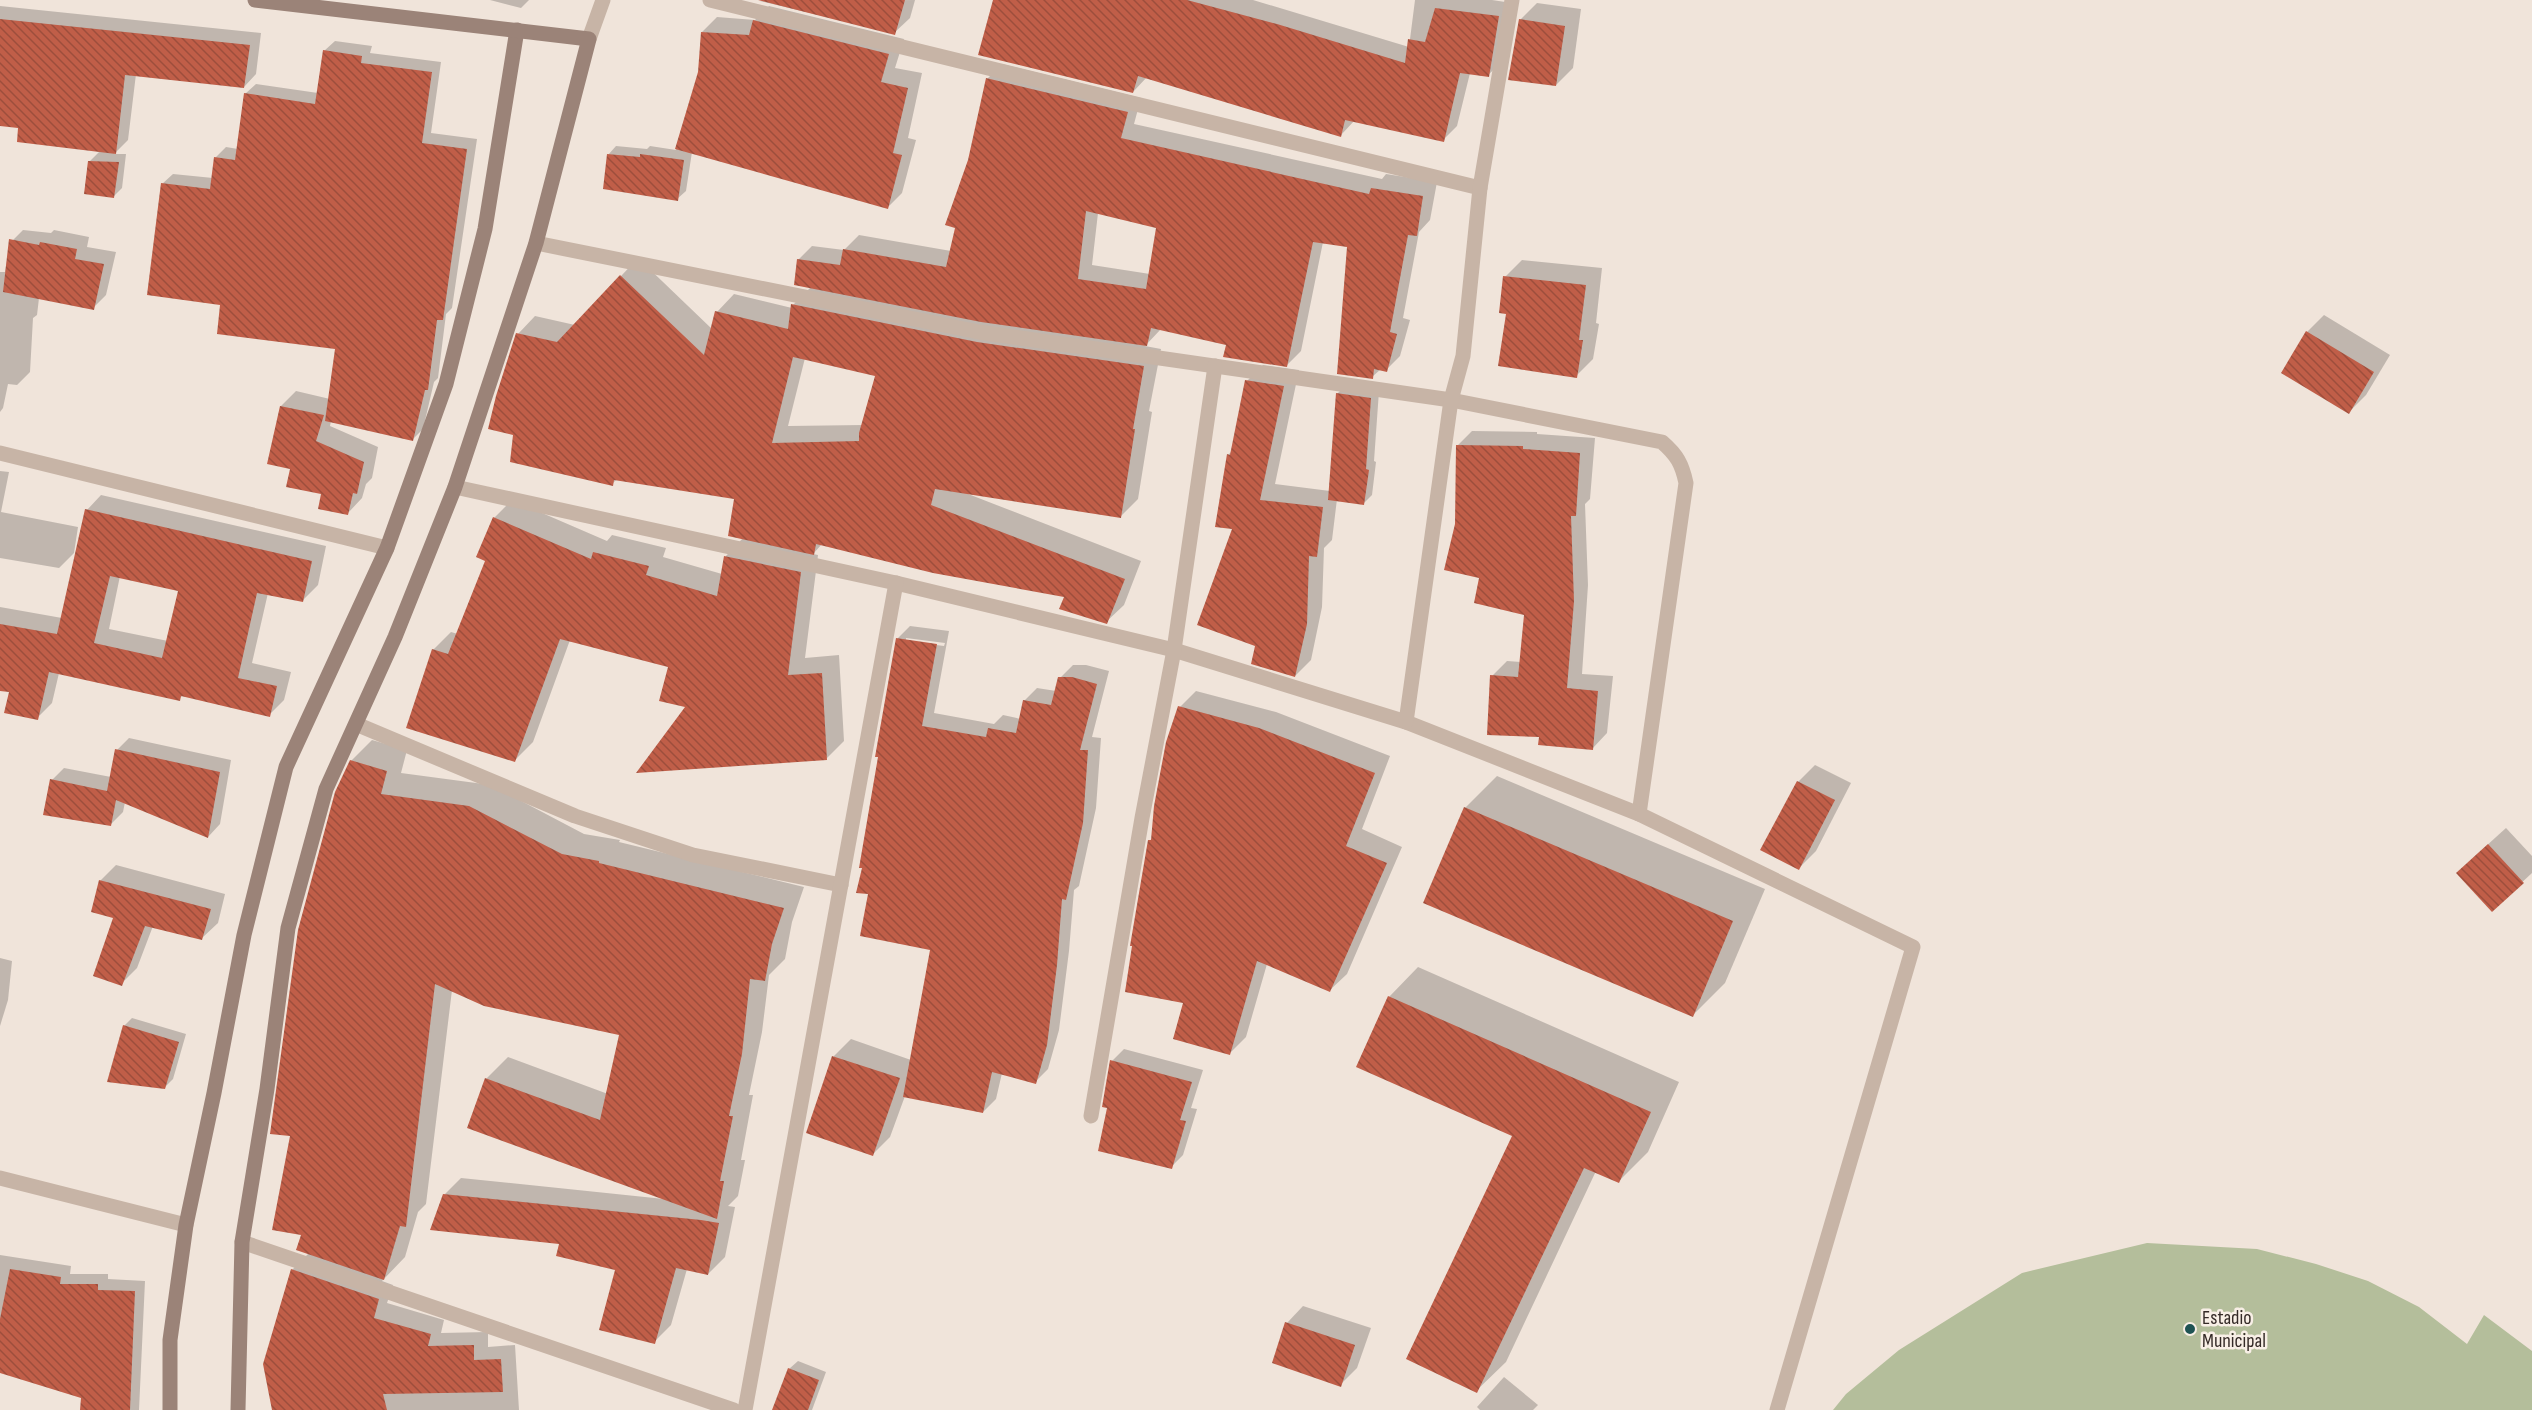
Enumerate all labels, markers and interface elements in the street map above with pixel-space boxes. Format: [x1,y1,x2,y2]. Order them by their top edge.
place label: Estadio Municipal [2202,1306,2266,1353]
marker: Estadio Municipal [2183,1322,2197,1336]

